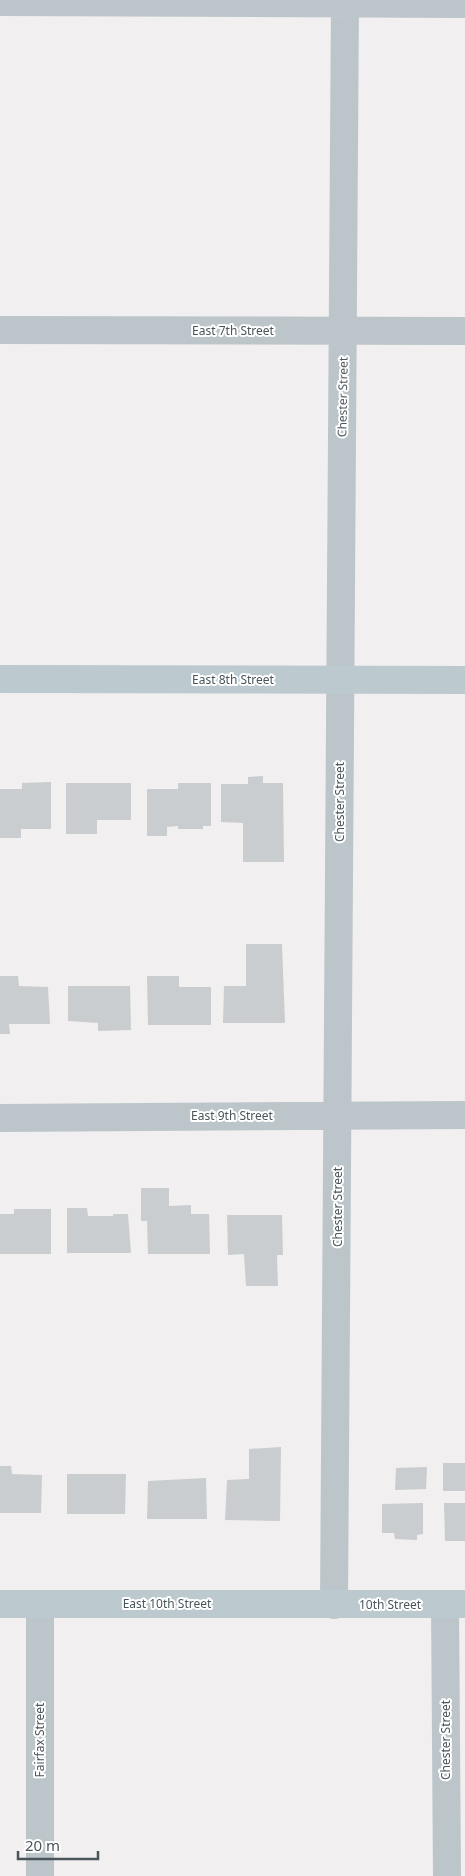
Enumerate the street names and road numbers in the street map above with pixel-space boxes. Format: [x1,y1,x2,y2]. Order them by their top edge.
street label: East 7th Street [192,322,275,339]
street label: Chester Street [333,356,352,437]
street label: East 8th Street [192,671,275,688]
street label: Chester Street [331,761,348,842]
street label: East 9th Street [191,1107,274,1124]
street label: Chester Street [329,1166,346,1247]
street label: East 10th Street [123,1595,212,1612]
street label: 10th Street [359,1596,422,1613]
street label: Chester Street [437,1699,454,1780]
street label: Fairfax Street [31,1702,48,1777]

